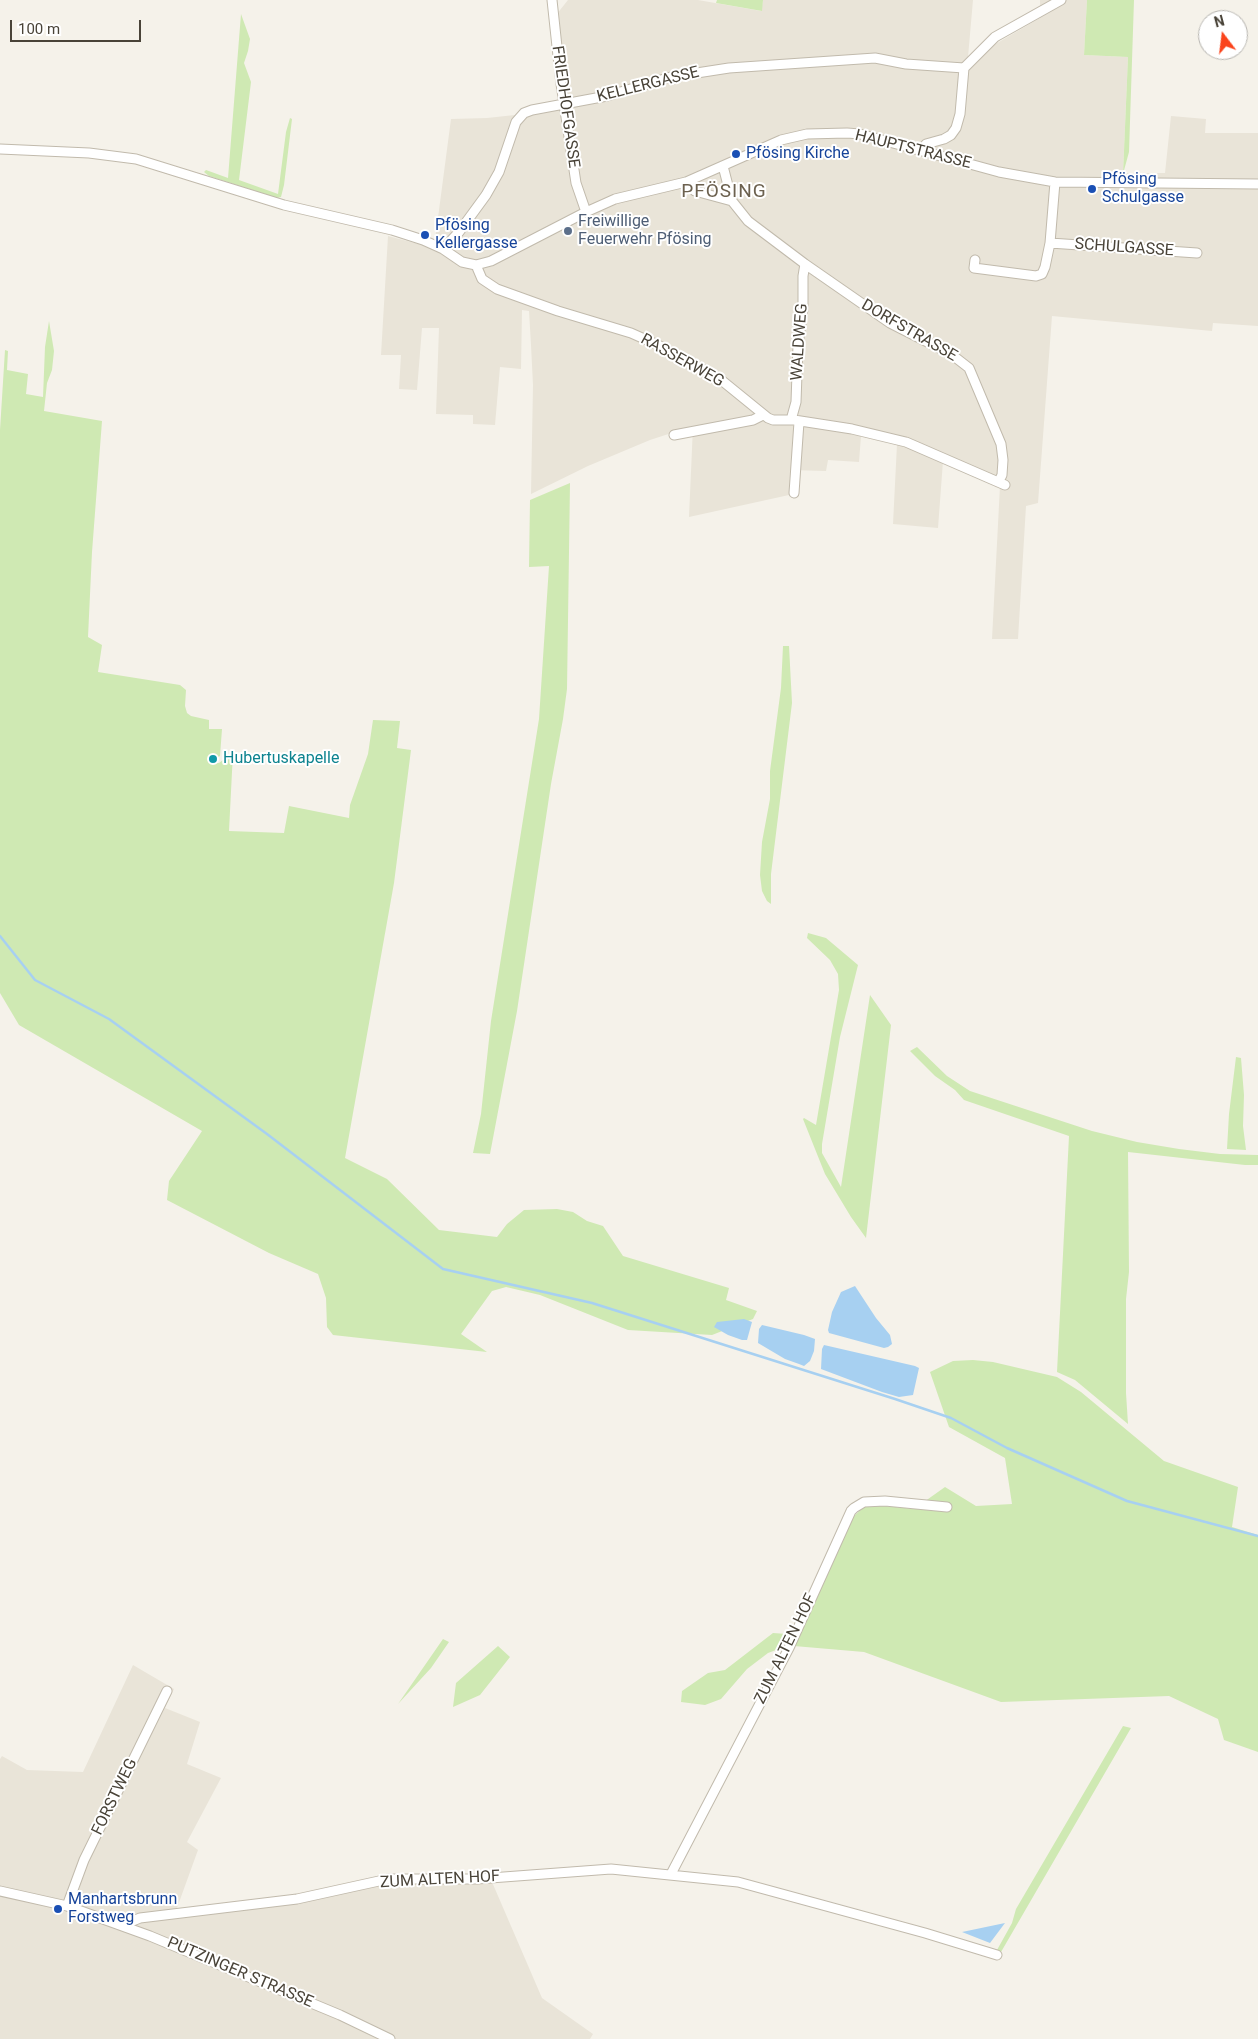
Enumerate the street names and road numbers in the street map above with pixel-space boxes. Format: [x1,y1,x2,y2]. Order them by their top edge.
street label: FRIEDHOFGASSE [547,45,583,169]
street label: KELLERGASSE [595,63,701,107]
street label: HAUPTSTRASSE [853,126,973,174]
street label: SCHULGASSE [1074,235,1174,261]
street label: DORFSTRASSE [858,296,960,366]
street label: WALDWEG [788,303,812,381]
street label: RASSERWEG [637,330,727,392]
street label: ZUM ALTEN HOF [751,1591,821,1707]
street label: FORSTWEG [88,1755,142,1839]
street label: ZUM ALTEN HOF [380,1867,500,1893]
street label: PUTZINGER STRASSE [164,1934,316,2012]

